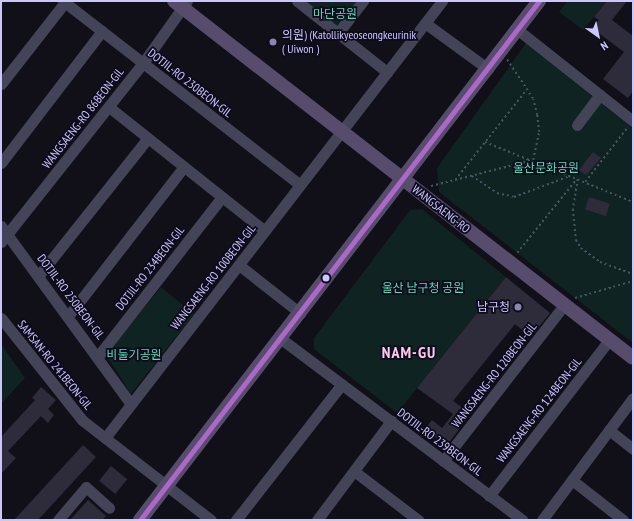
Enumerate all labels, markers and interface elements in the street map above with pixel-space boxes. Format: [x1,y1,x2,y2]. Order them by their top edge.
park label: 마단공원 [313,7,357,21]
north arrow [578,16,618,56]
place label: 의원) (Katollikyeoseongkeurinik ( Uiwon ) [282,28,416,56]
marker: 의원) (Katollikyeoseongkeurinik ( Uiwon ) [267,36,279,48]
text: N [598,39,611,54]
street label: DOTJIL-RO 230BEON-GIL [145,46,235,120]
street label: WANGSAENG-RO 86BEON-GIL [39,65,127,171]
park label: 울산문화공원 [513,161,579,175]
street label: WANGSAENG-RO [409,182,473,236]
street label: WANGSAENG-RO 100BEON-GIL [167,222,259,332]
street label: DOTJIL-RO 234BEON-GIL [113,223,187,313]
street label: DOTJIL-RO 250BEON-GIL [34,252,108,342]
unlabelled marker [321,273,331,283]
park label: 울산 남구청 공원 [382,281,464,295]
place label: 남구청 [477,300,510,314]
marker: 남구청 [513,302,523,312]
street label: SAMSAN-RO 241BEON-GIL [14,317,96,413]
street label: WANGSAENG-RO 120BEON-GIL [448,320,540,430]
district label: NAM-GU [382,342,436,362]
park label: 비둘기공원 [106,348,162,362]
street label: WANGSAENG-RO 124BEON-GIL [493,355,585,465]
street label: DOTJIL-RO 239BEON-GIL [395,405,485,479]

